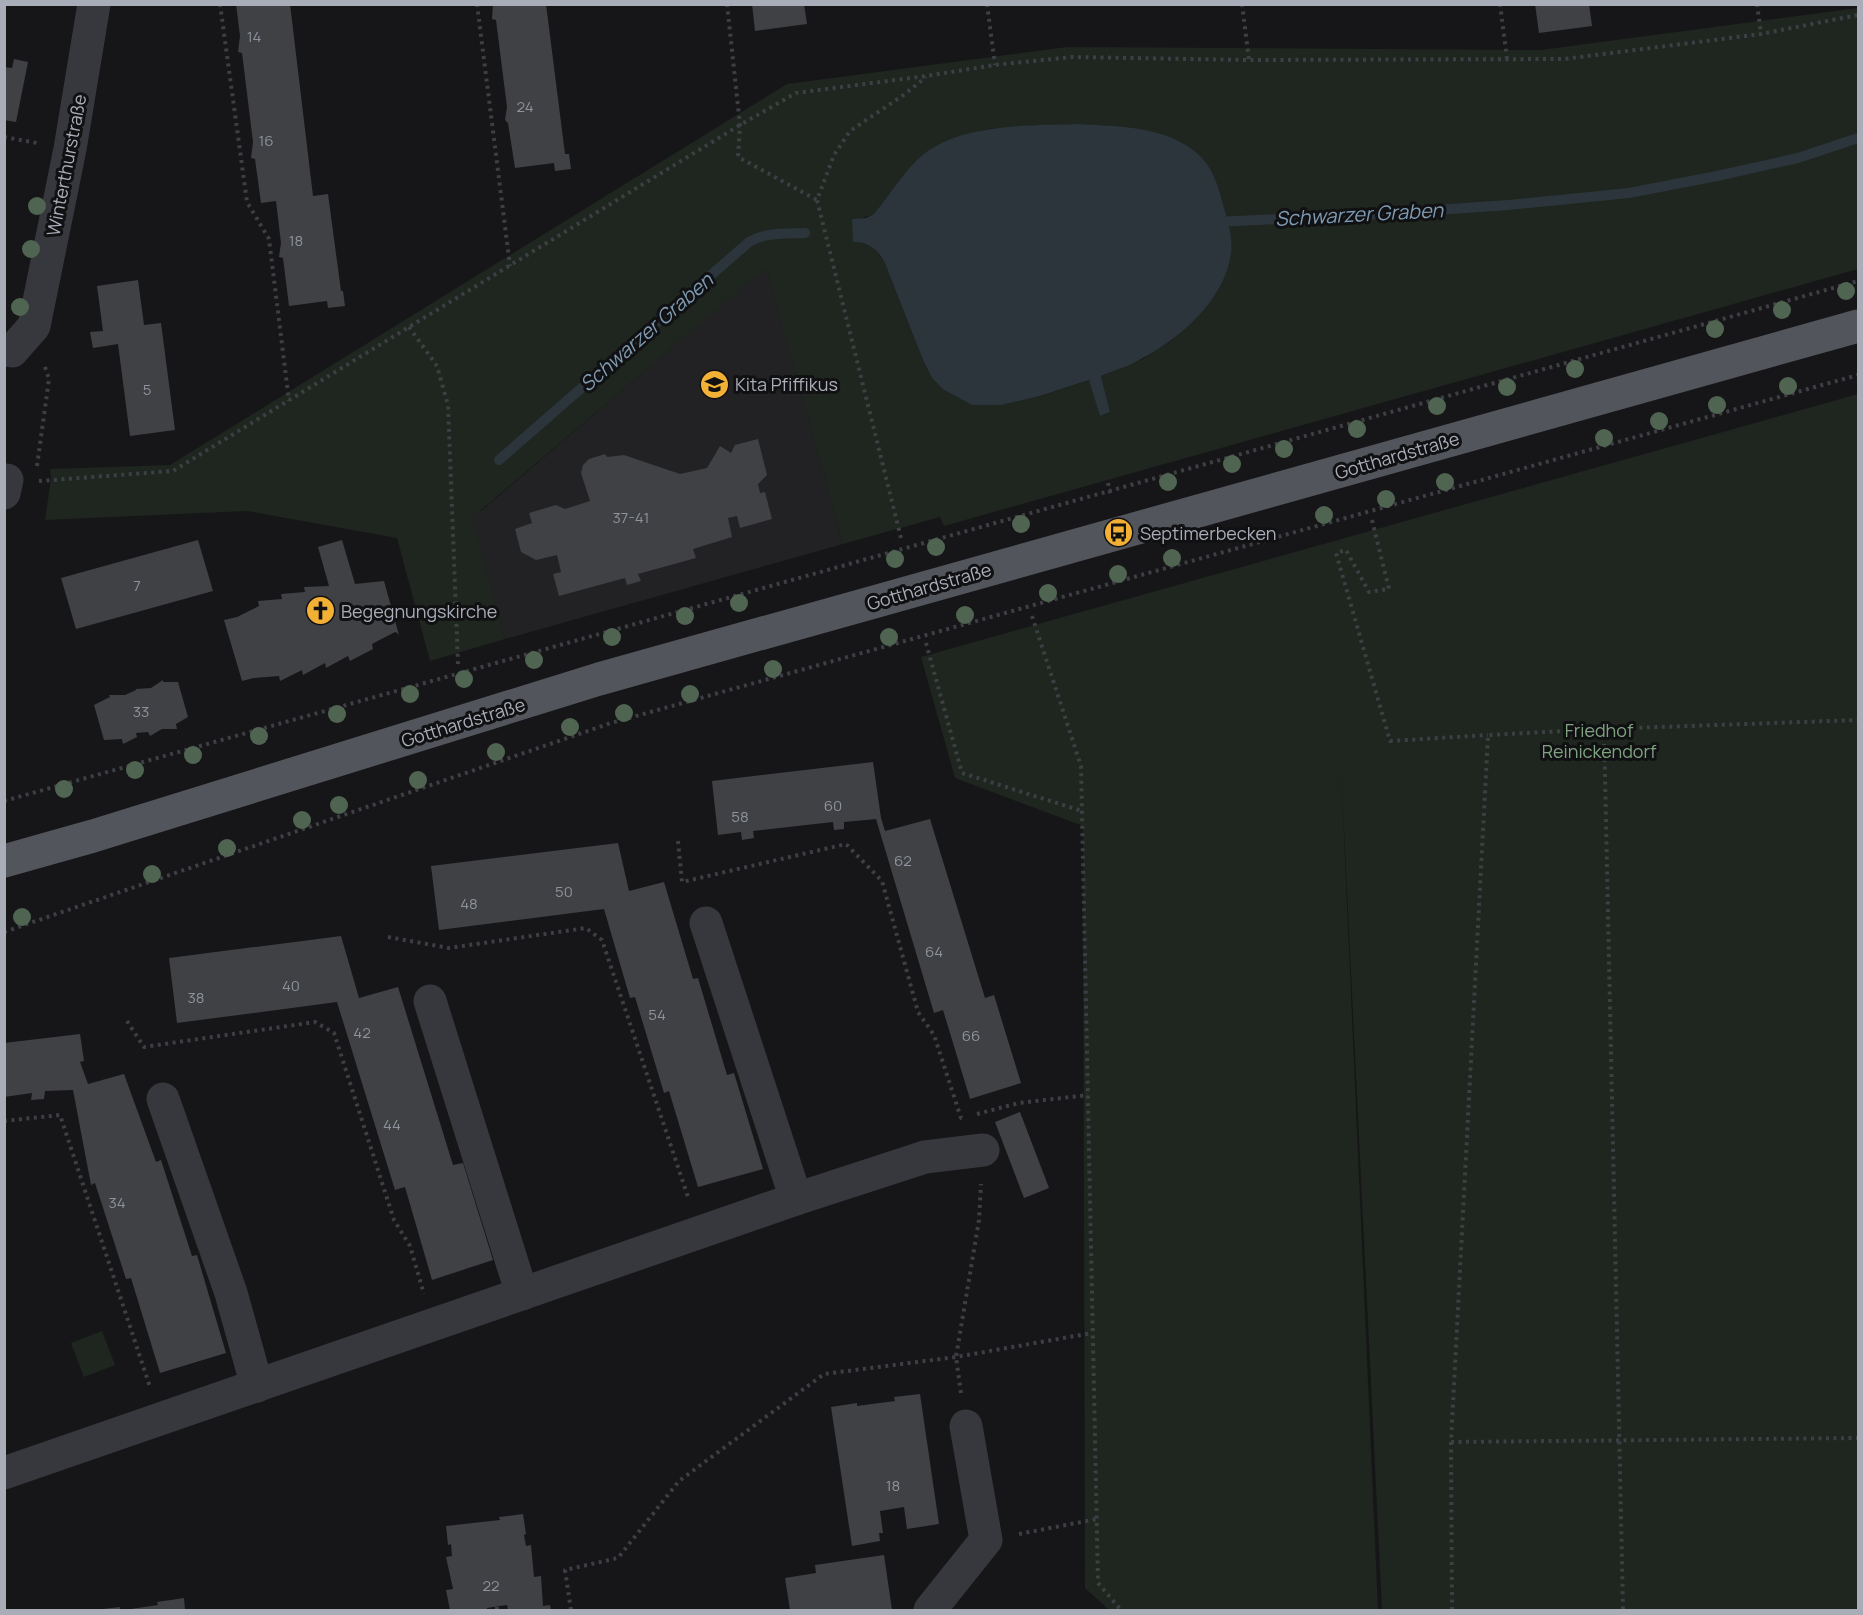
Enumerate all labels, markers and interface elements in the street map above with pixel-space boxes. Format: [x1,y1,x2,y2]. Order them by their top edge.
house number: 14 [247,26,261,47]
street label: Winterthurstraße [40,92,92,238]
house number: 24 [516,96,534,117]
house number: 16 [258,130,274,151]
water label: Schwarzer Graben [1274,196,1445,232]
house number: 18 [289,230,303,251]
water label: Schwarzer Graben [574,266,719,397]
school or university icon: Kita Pfiffikus [698,368,730,400]
place label: Kita Pfiffikus [735,372,838,396]
house number: 5 [143,379,151,400]
street label: Gotthardstraße [1332,426,1462,484]
house number: 37-41 [613,507,649,528]
bus stop icon: Septimerbecken [1103,517,1135,549]
place label: Septimerbecken [1140,521,1276,545]
street label: Gotthardstraße [864,557,994,615]
house number: 7 [133,575,141,596]
church icon: Begegnungskirche [304,595,336,627]
place label: Begegnungskirche [341,599,497,623]
street label: Gotthardstraße [398,692,528,752]
house number: 33 [133,701,149,722]
park label: Friedhof Reinickendorf [1542,718,1657,763]
house number: 60 [824,795,842,816]
house number: 58 [731,806,749,827]
house number: 62 [894,850,912,871]
house number: 50 [555,881,573,902]
house number: 48 [460,893,478,914]
house number: 64 [925,941,943,962]
house number: 40 [282,975,300,996]
house number: 38 [187,987,205,1008]
house number: 54 [648,1004,666,1025]
house number: 42 [353,1022,371,1043]
house number: 66 [962,1025,980,1046]
house number: 44 [383,1114,401,1135]
house number: 34 [108,1192,126,1213]
house number: 18 [886,1475,900,1496]
house number: 22 [482,1575,500,1596]

